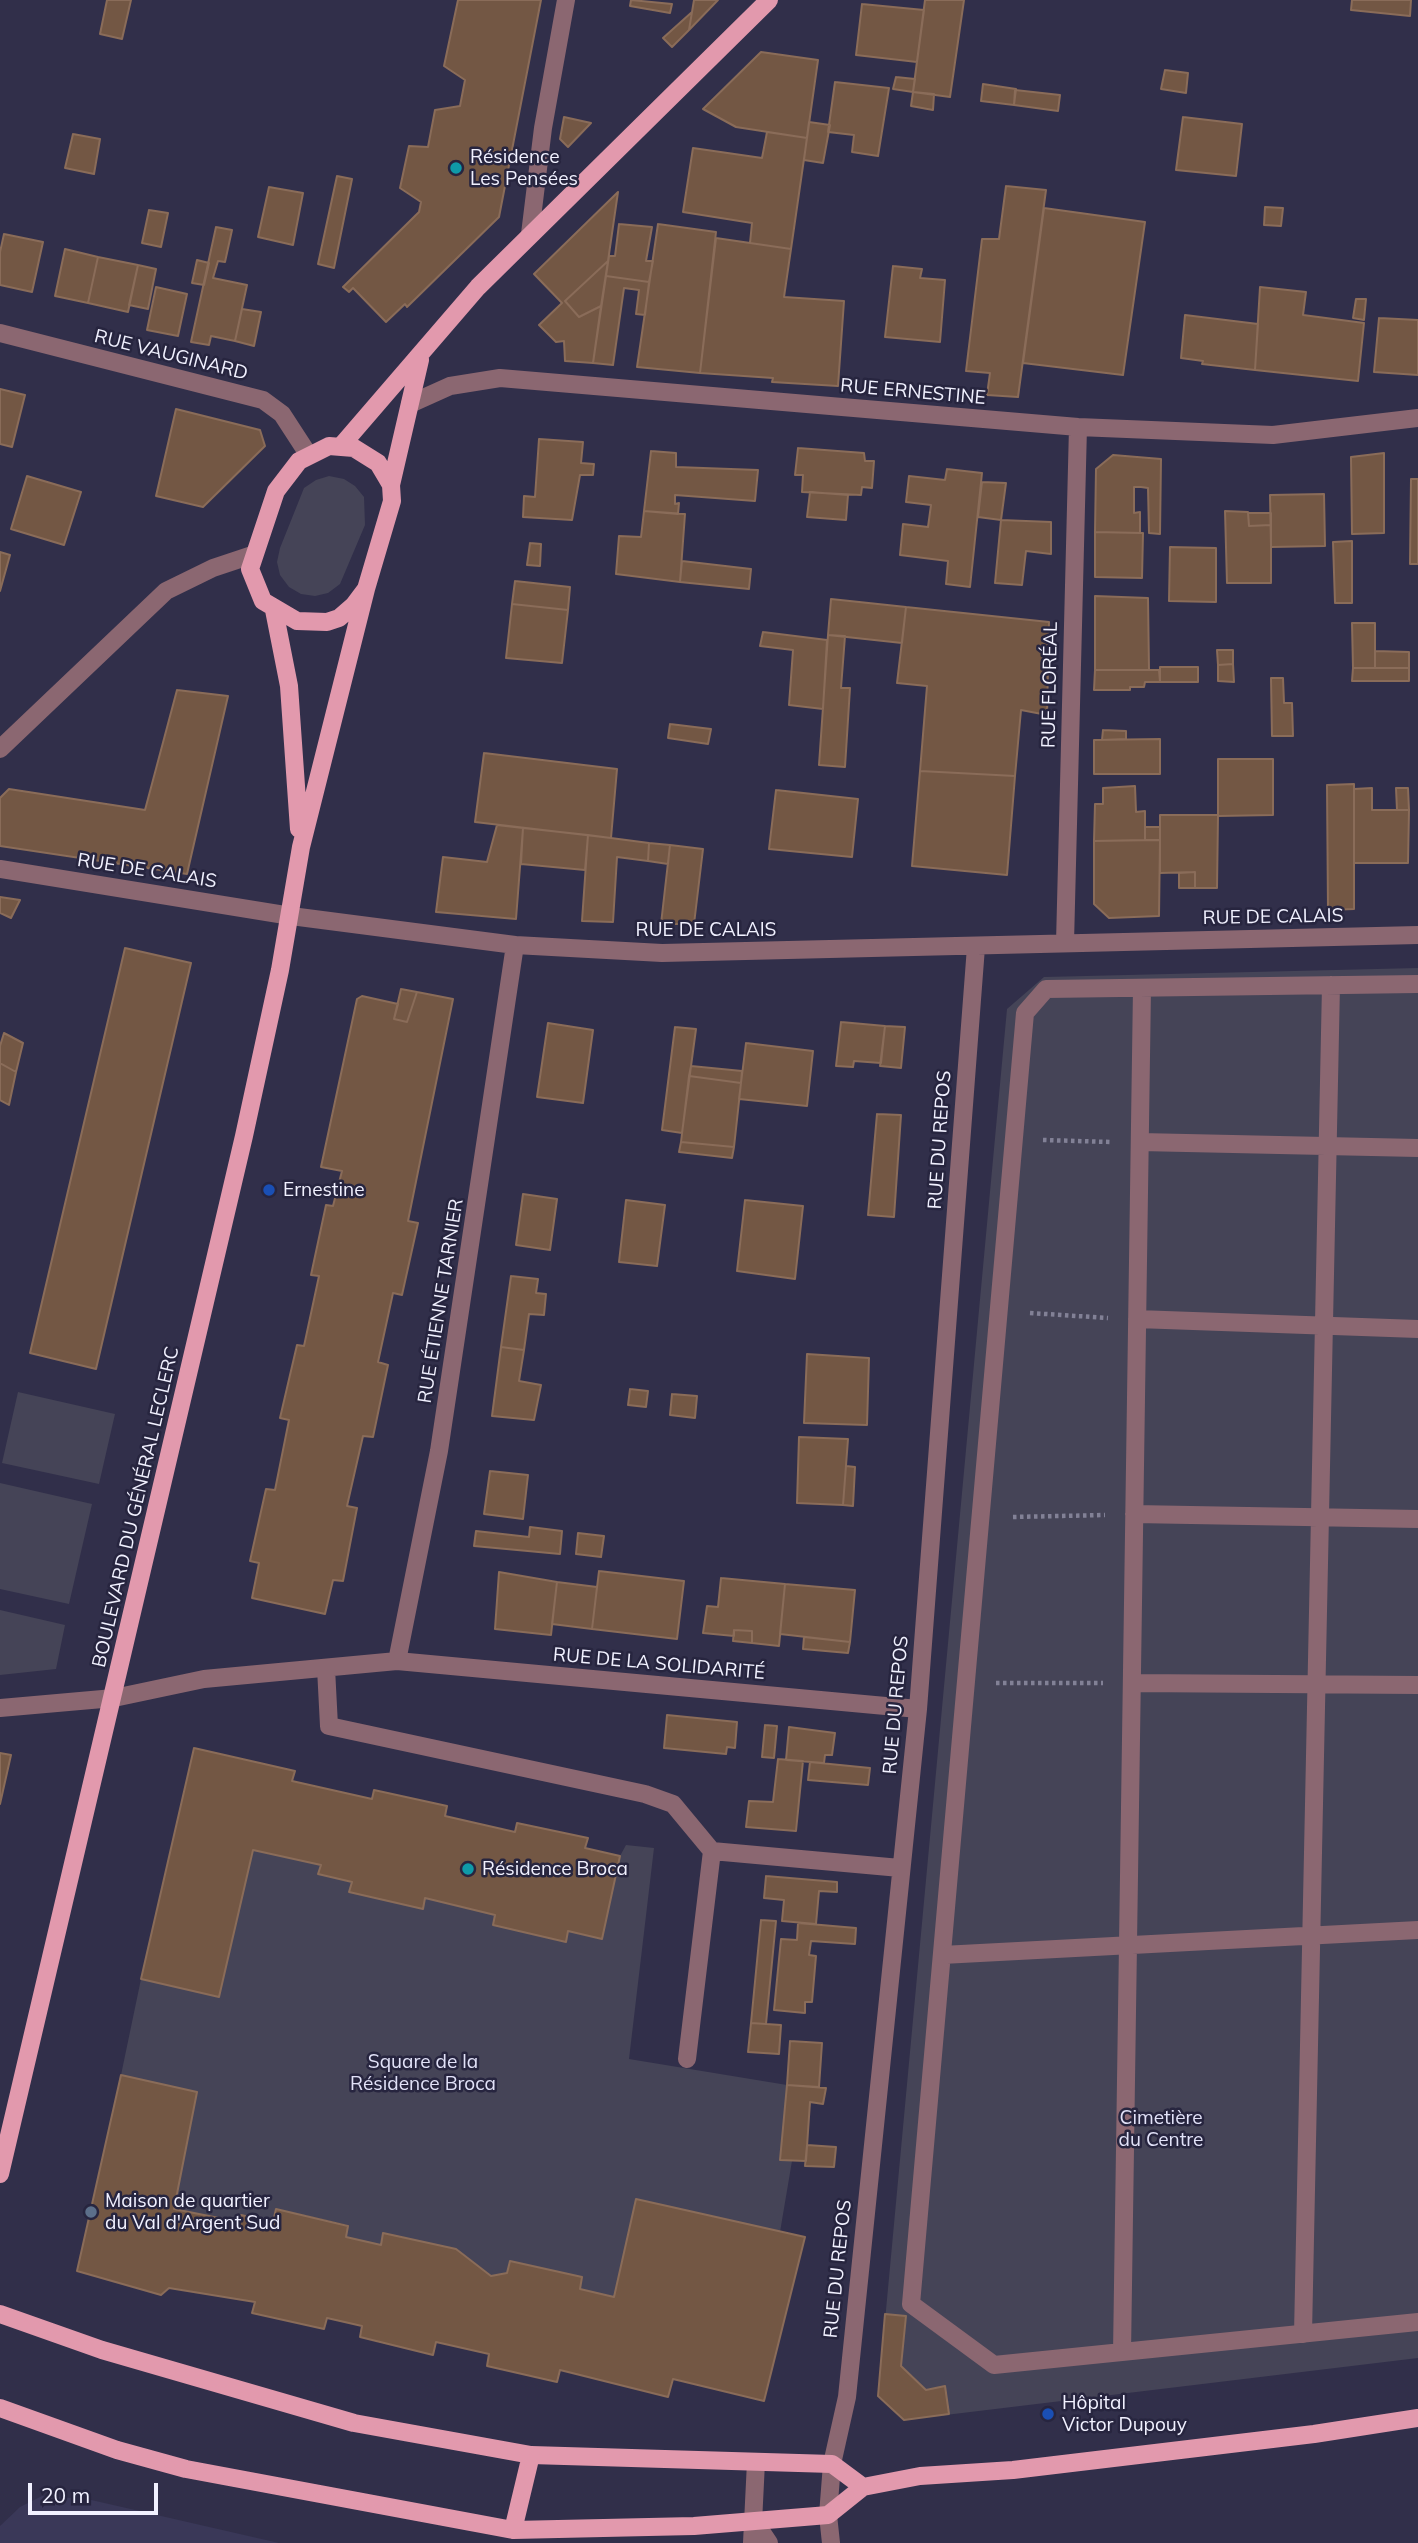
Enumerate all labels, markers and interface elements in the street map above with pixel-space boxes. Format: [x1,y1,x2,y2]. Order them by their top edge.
place label: Résidence Les Pensées [470,146,578,190]
marker: Résidence Les Pensées [448,160,464,176]
street label: RUE VAUGINARD [92,325,250,385]
street label: RUE ERNESTINE [839,374,987,410]
street label: RUE FLORÉAL [1037,622,1063,748]
street label: RUE DE CALAIS [76,849,218,893]
street label: RUE DE CALAIS [1202,904,1344,930]
street label: RUE DE CALAIS [636,919,776,941]
street label: RUE DU REPOS [924,1070,956,1210]
place label: Ernestine [283,1179,365,1201]
marker: Ernestine [261,1182,277,1198]
street label: RUE ÉTIENNE TARNIER [414,1197,468,1405]
street label: BOULEVARD DU GÉNÉRAL LECLERC [88,1344,184,1670]
street label: RUE DU REPOS [879,1635,913,1775]
street label: RUE DE LA SOLIDARITÉ [552,1643,766,1685]
place label: Résidence Broca [482,1858,628,1880]
marker: Résidence Broca [460,1861,476,1877]
park label: Square de la Résidence Broca [350,2051,496,2095]
park label: Cimetière du Centre [1119,2107,1203,2151]
place label: Maison de quartier du Val d'Argent Sud [105,2190,280,2234]
street label: RUE DU REPOS [819,2199,857,2339]
marker: Maison de quartier du Val d'Argent Sud [83,2204,99,2220]
place label: Hôpital Victor Dupouy [1062,2392,1187,2436]
marker: Hôpital Victor Dupouy [1040,2406,1056,2422]
scale bar [32,2470,161,2514]
text: 20 m [41,2482,90,2508]

